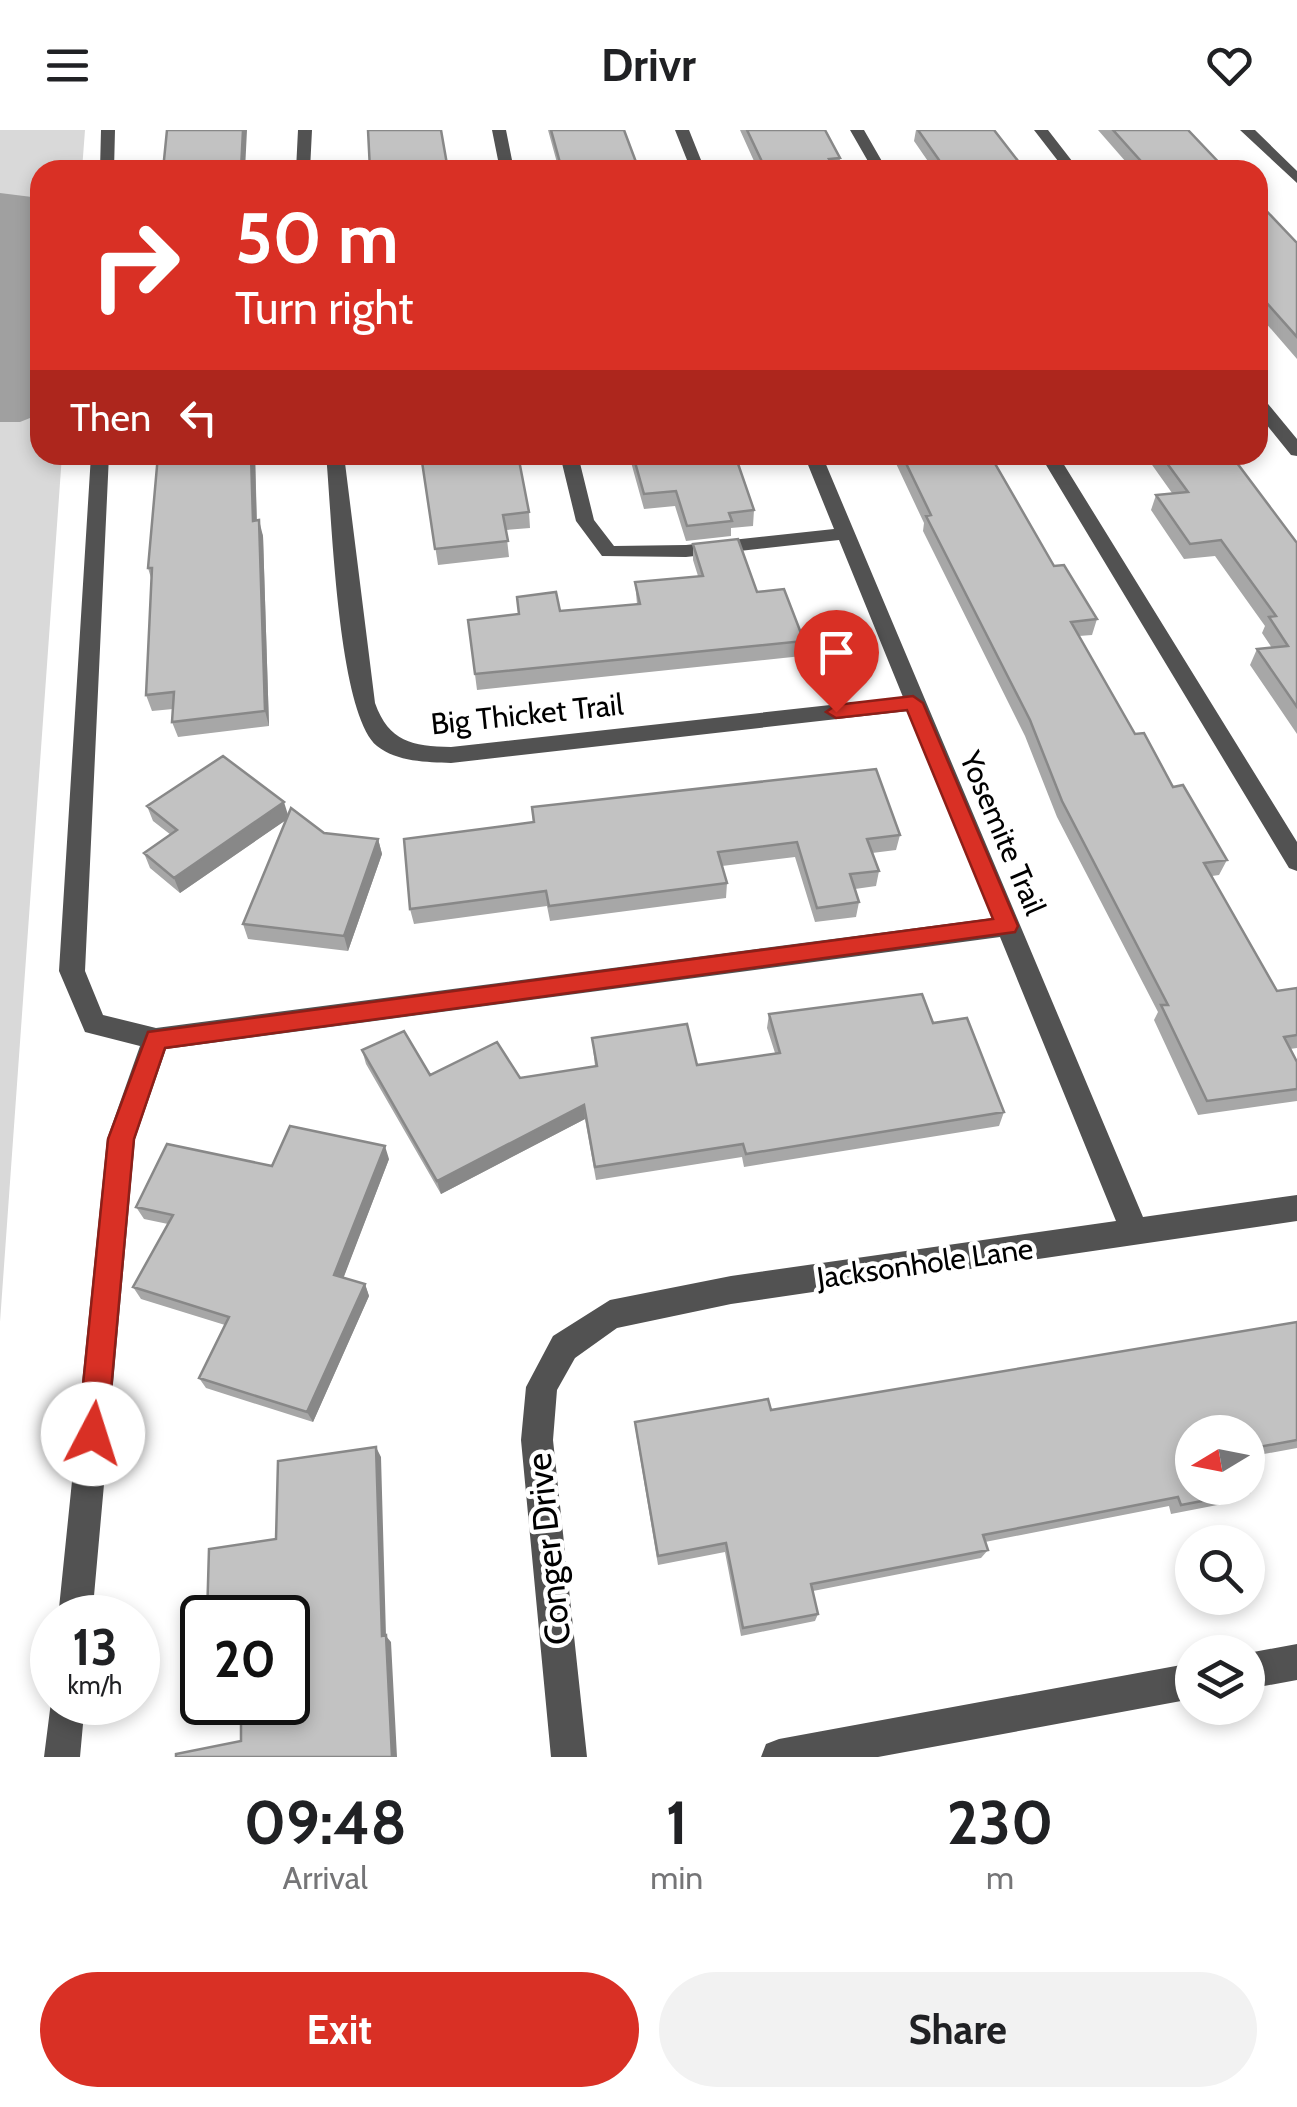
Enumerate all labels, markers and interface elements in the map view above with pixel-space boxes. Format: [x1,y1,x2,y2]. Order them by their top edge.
icon: menu [40,38,95,93]
text: Drivr [601,38,696,92]
icon: heart [1202,38,1257,93]
text: 50 m [235,195,399,281]
icon: right [70,200,200,330]
text: Turn right [235,281,414,335]
icon: left [171,390,226,445]
text: Then [70,394,151,441]
pin [794,610,879,713]
icon: arrive [809,625,864,680]
street label: Big Thicket Trail [429,685,625,743]
street label: Yosemite Trail [952,745,1054,920]
street label: Jacksonhole Lane [814,1230,1035,1297]
position arrow [41,1382,145,1486]
north arrow [1175,1415,1265,1505]
map controls [1175,1415,1265,1725]
street label: Conger Drive [517,1451,579,1647]
button: search [1175,1525,1265,1615]
speed limit sign: 20 [180,1595,310,1725]
text: 13 [72,1617,118,1678]
button: layers [1175,1635,1265,1725]
text: km/h [68,1670,122,1700]
text: 09:48 [244,1786,407,1859]
text: 1 [666,1786,688,1859]
text: 230 [947,1786,1053,1859]
text: Arrival [283,1858,368,1897]
text: min [650,1858,703,1897]
text: m [986,1858,1014,1897]
button: Exit [40,1972,639,2087]
button: Share [659,1972,1257,2087]

